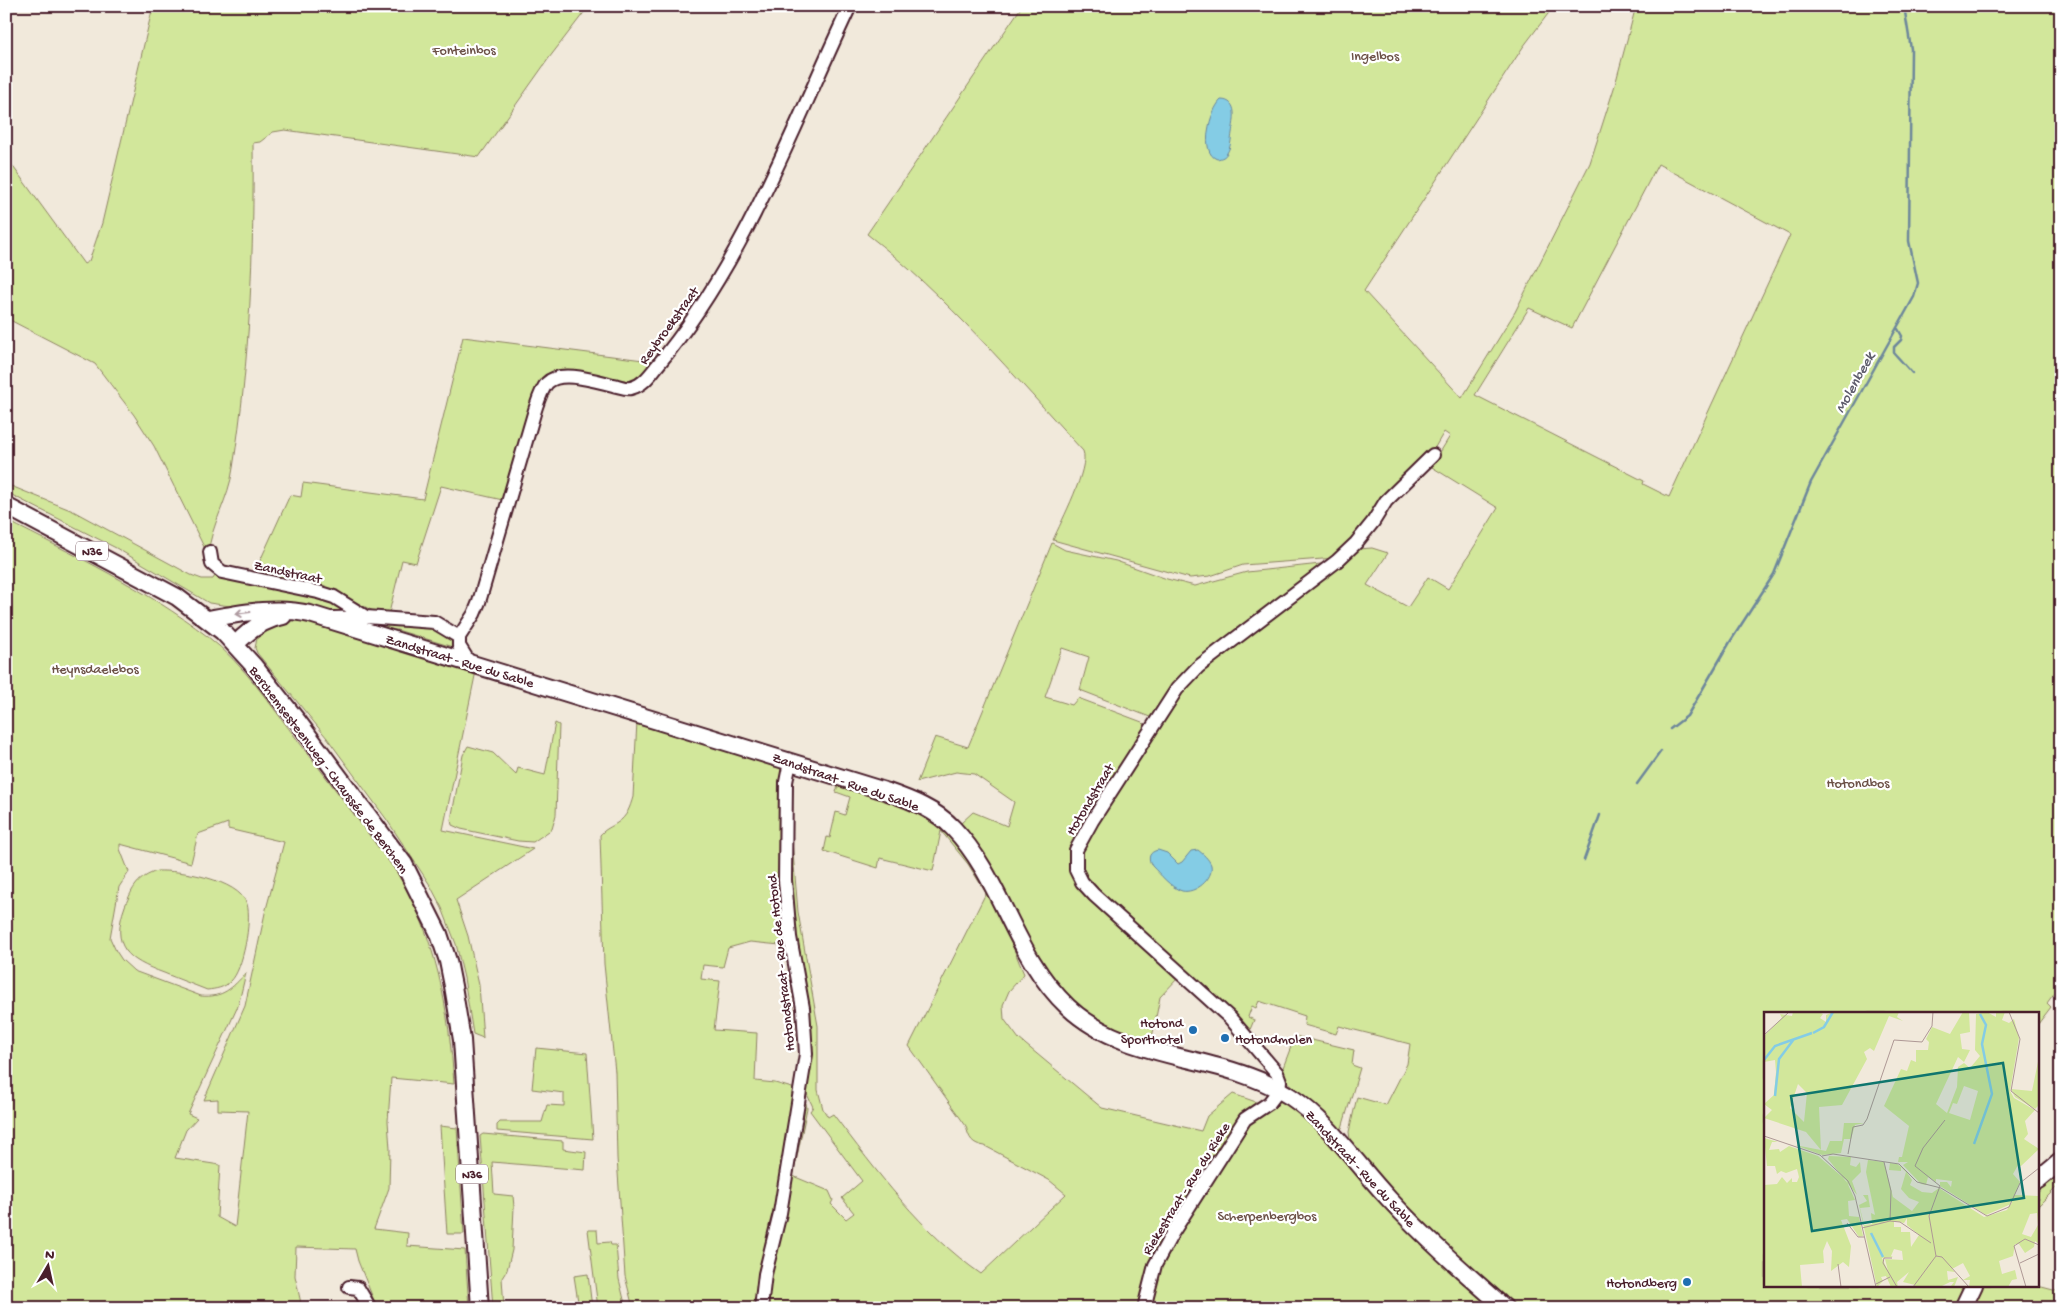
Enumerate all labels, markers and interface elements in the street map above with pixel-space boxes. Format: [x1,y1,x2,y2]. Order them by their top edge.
park label: Fonteinbos [431,43,497,60]
park label: Ingelbos [1351,49,1400,66]
street label: Reybroekstraat [636,283,705,369]
water label: Molenbeek [1832,348,1880,416]
road number: N36 [76,542,108,560]
street label: Zandstraat [252,558,324,589]
one-way arrow [235,608,251,618]
street label: Zandstraat - Rue du Sable [383,632,536,693]
park label: Heynsdaelebos [51,662,139,679]
street label: Berchemsesteenweg - Chaussée de Berchem [244,663,412,878]
street label: Zandstraat - Rue du Sable [769,750,922,817]
street label: Hotondstraat [1063,760,1120,839]
park label: Hotondbos [1827,776,1890,793]
street label: Hotondstraat - Rue de Hotond [765,872,800,1052]
inset map [1764,1012,2040,1286]
place label: Hotond Sporthotel [1121,1016,1185,1049]
marker: Hotond Sporthotel [1187,1024,1199,1036]
marker: Hotondmolen [1219,1032,1231,1044]
place label: Hotondmolen [1235,1032,1313,1049]
street label: Zandstraat - Rue du Sable [1300,1107,1419,1232]
street label: Riekestraat - Rue du Rieke [1139,1119,1235,1259]
road number: N36 [456,1164,488,1184]
park label: Scherpenbergbos [1217,1209,1317,1226]
north arrow [22,1242,72,1292]
text: N [44,1247,55,1265]
place label: Hotondberg [1606,1276,1677,1293]
marker: Hotondberg [1681,1276,1693,1288]

